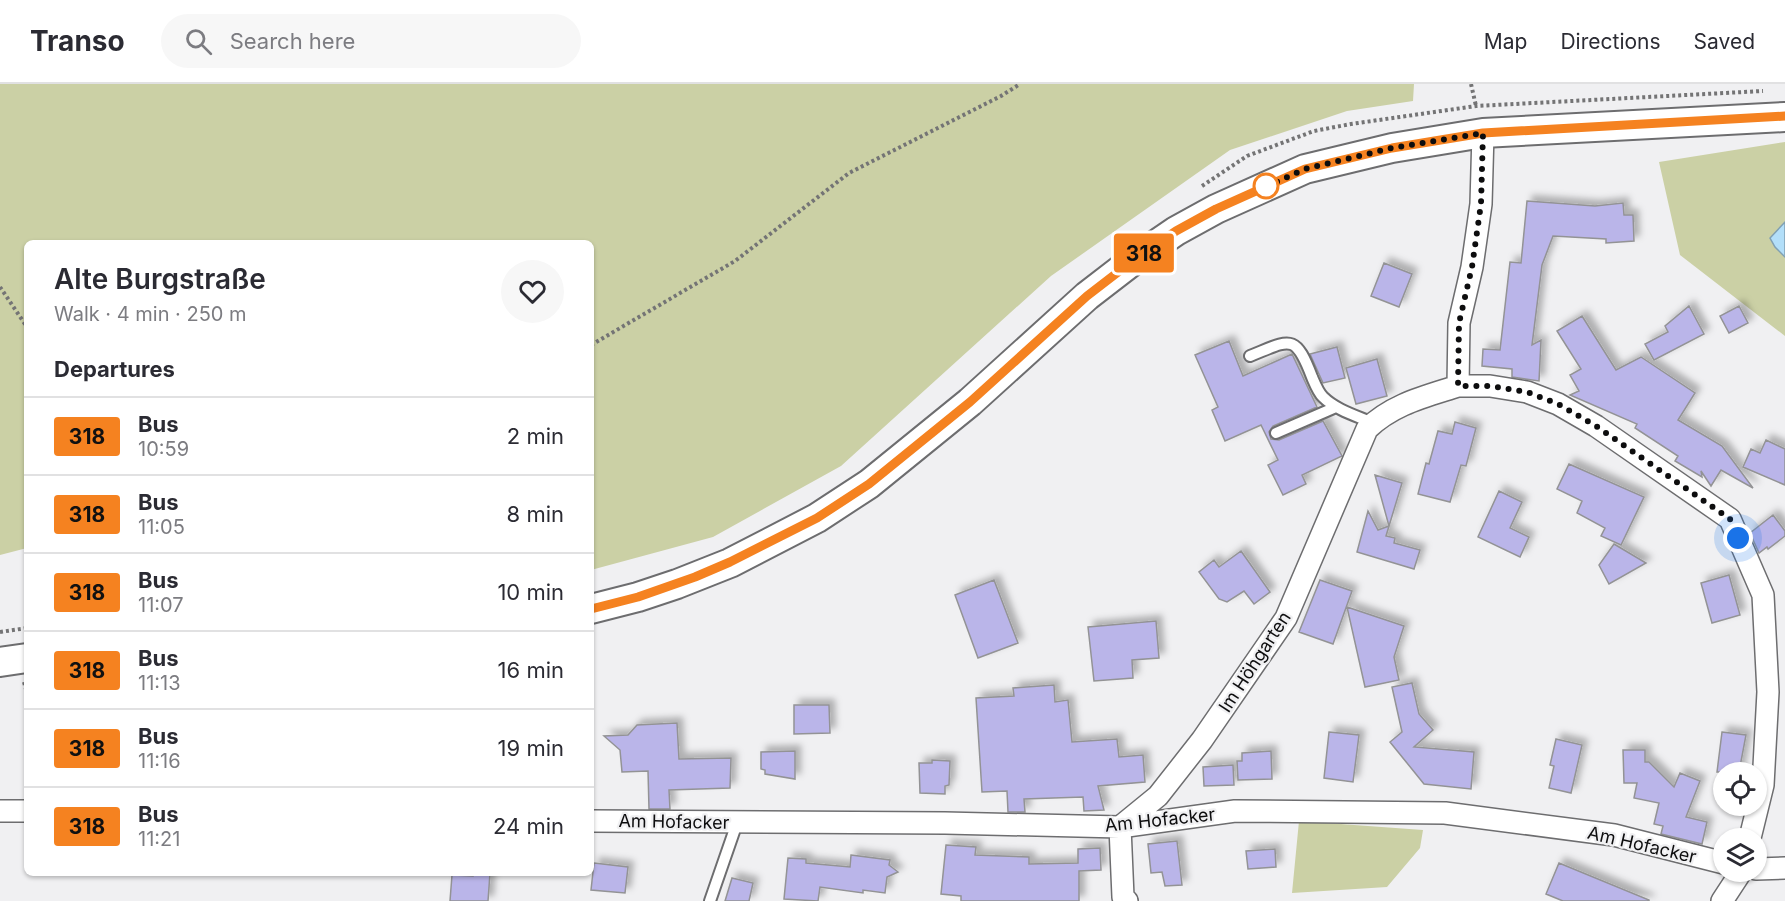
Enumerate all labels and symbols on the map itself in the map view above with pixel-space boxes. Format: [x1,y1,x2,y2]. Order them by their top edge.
unlabelled marker [1253,173,1279,199]
line badge: 318 [1110,234,1178,272]
your location [1723,523,1753,553]
street label: Im Höhgarten [1214,608,1295,716]
street label: Am Hofacker [1104,803,1216,836]
street label: Am Hofacker [618,810,730,833]
street label: Am Hofacker [1586,822,1699,867]

